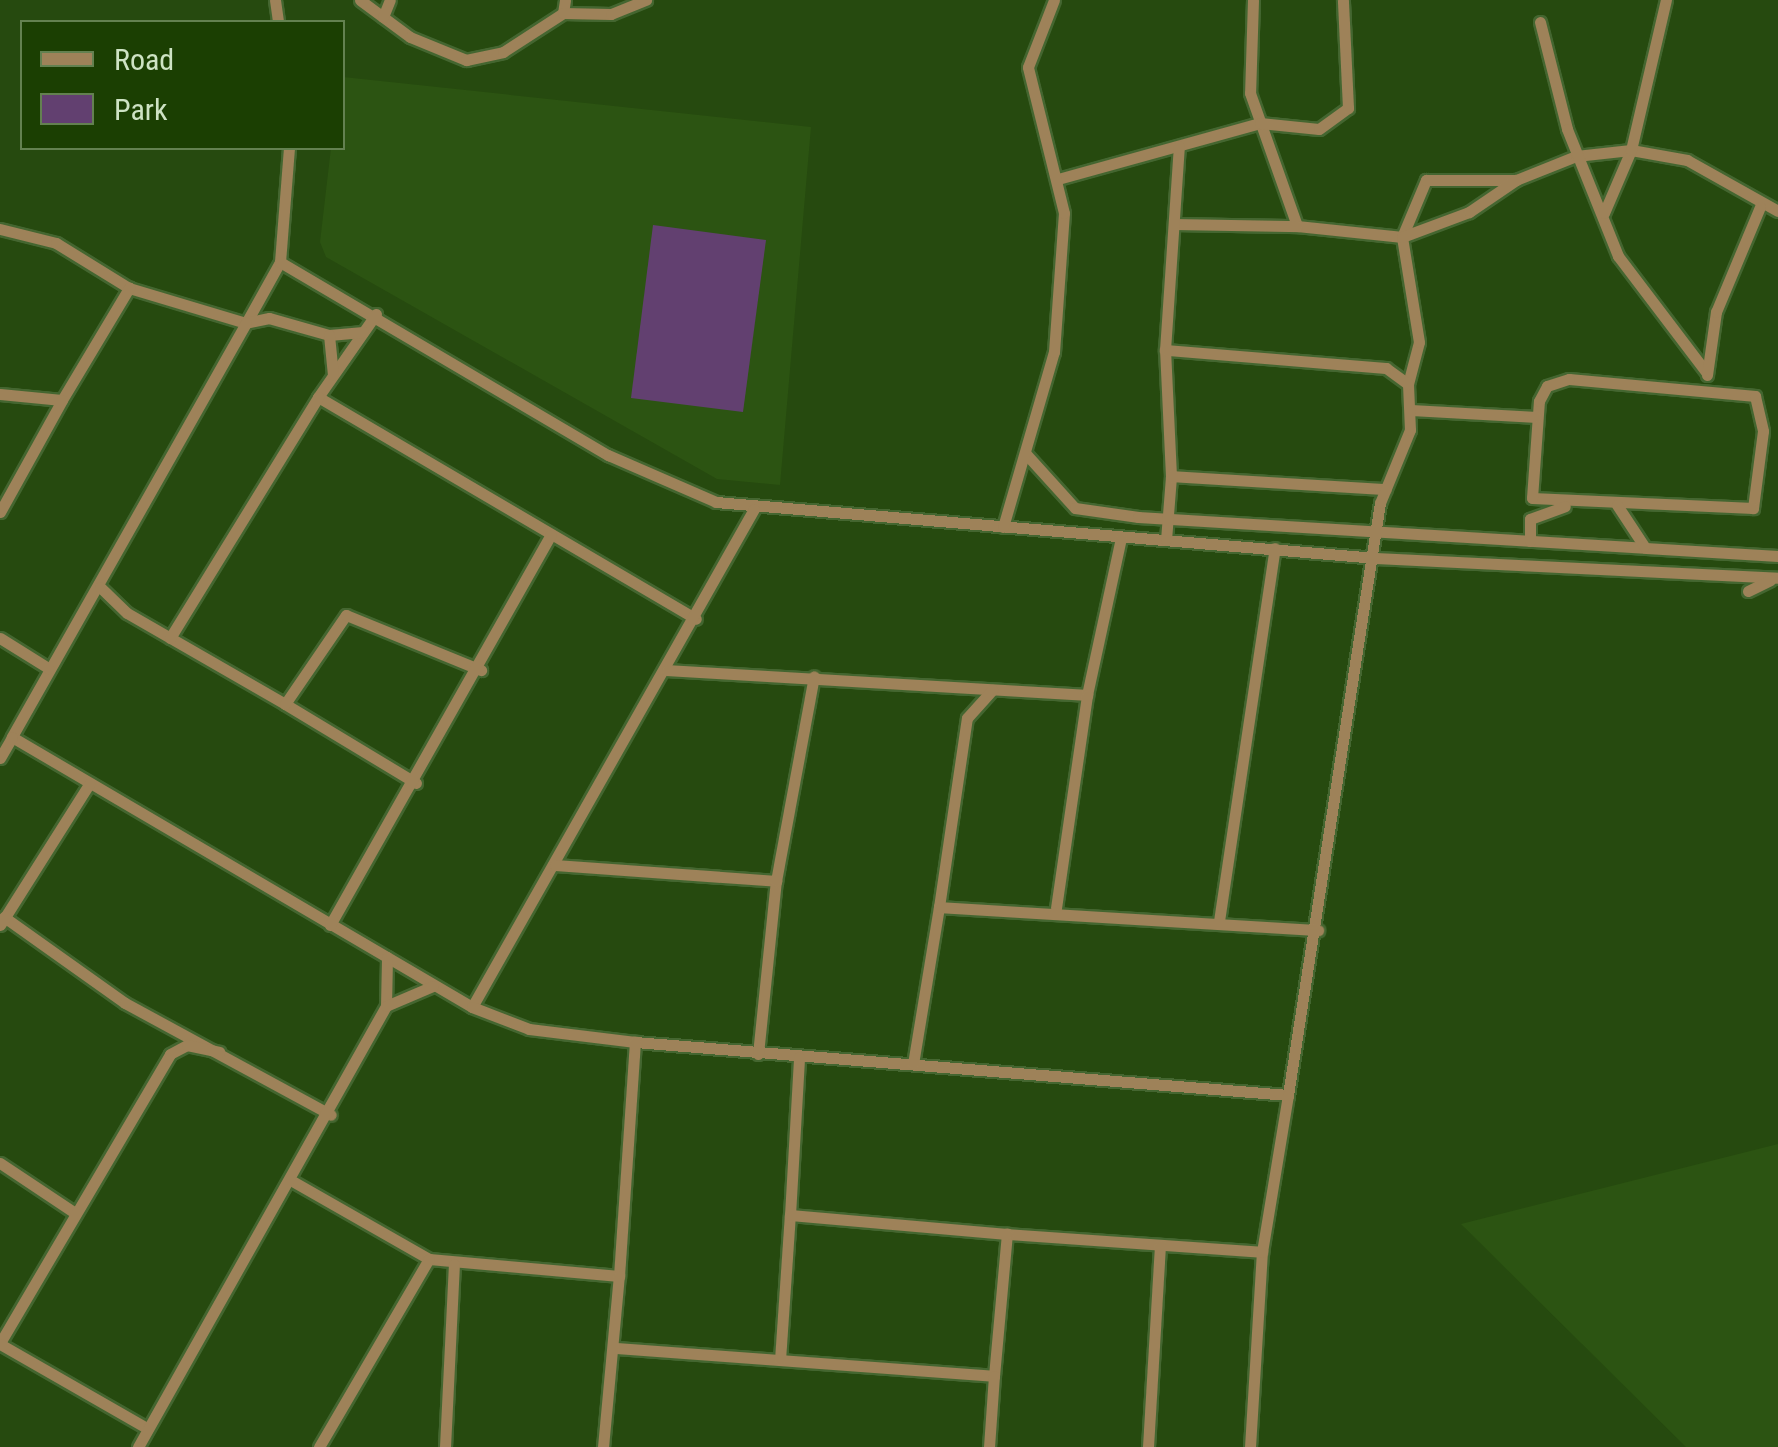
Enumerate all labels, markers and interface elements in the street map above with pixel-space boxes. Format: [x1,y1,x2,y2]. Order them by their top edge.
legend [20,20,345,150]
text: Road [114,42,174,77]
text: Park [114,92,168,127]

